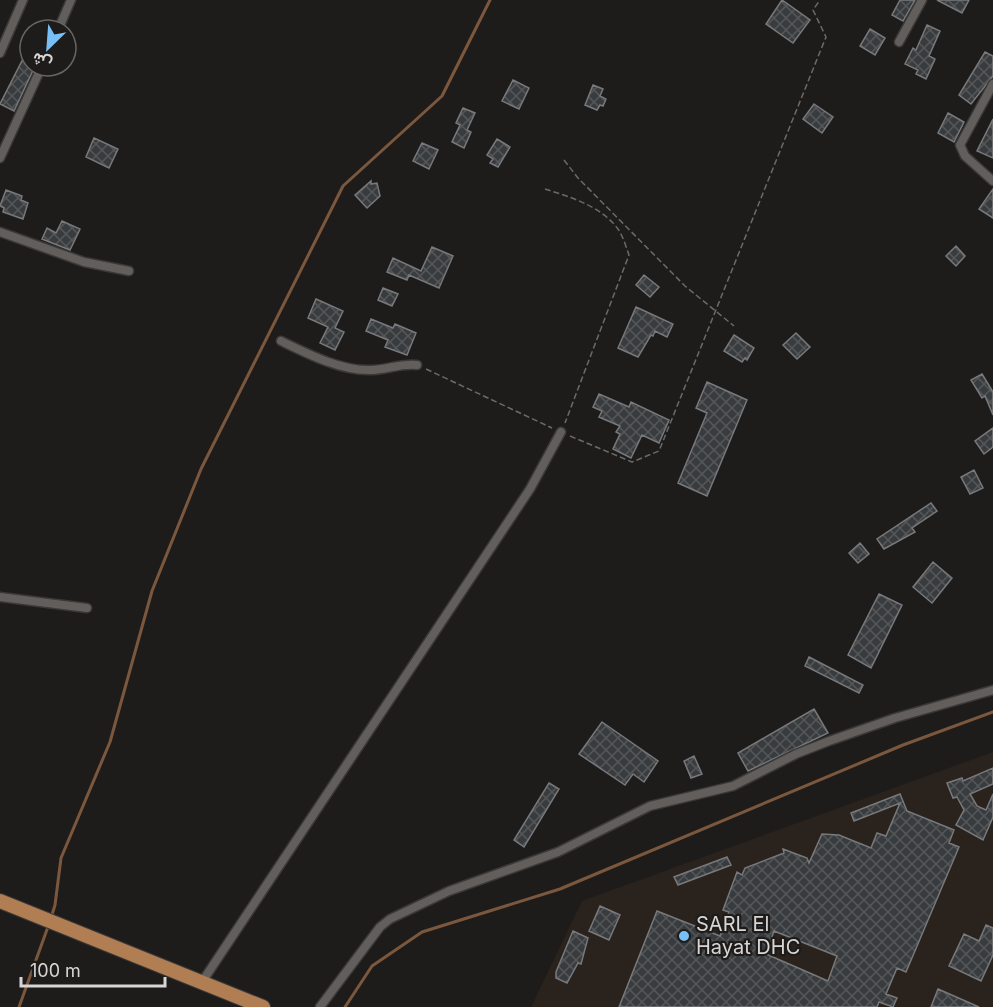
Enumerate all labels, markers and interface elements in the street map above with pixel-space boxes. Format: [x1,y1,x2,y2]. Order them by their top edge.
north arrow [18,18,78,78]
text: ش [29,48,55,75]
place label: SARL El Hayat DHC [696,912,800,959]
marker: SARL El Hayat DHC [677,929,691,943]
scale bar [21,950,165,988]
text: 100 m [30,960,81,981]

